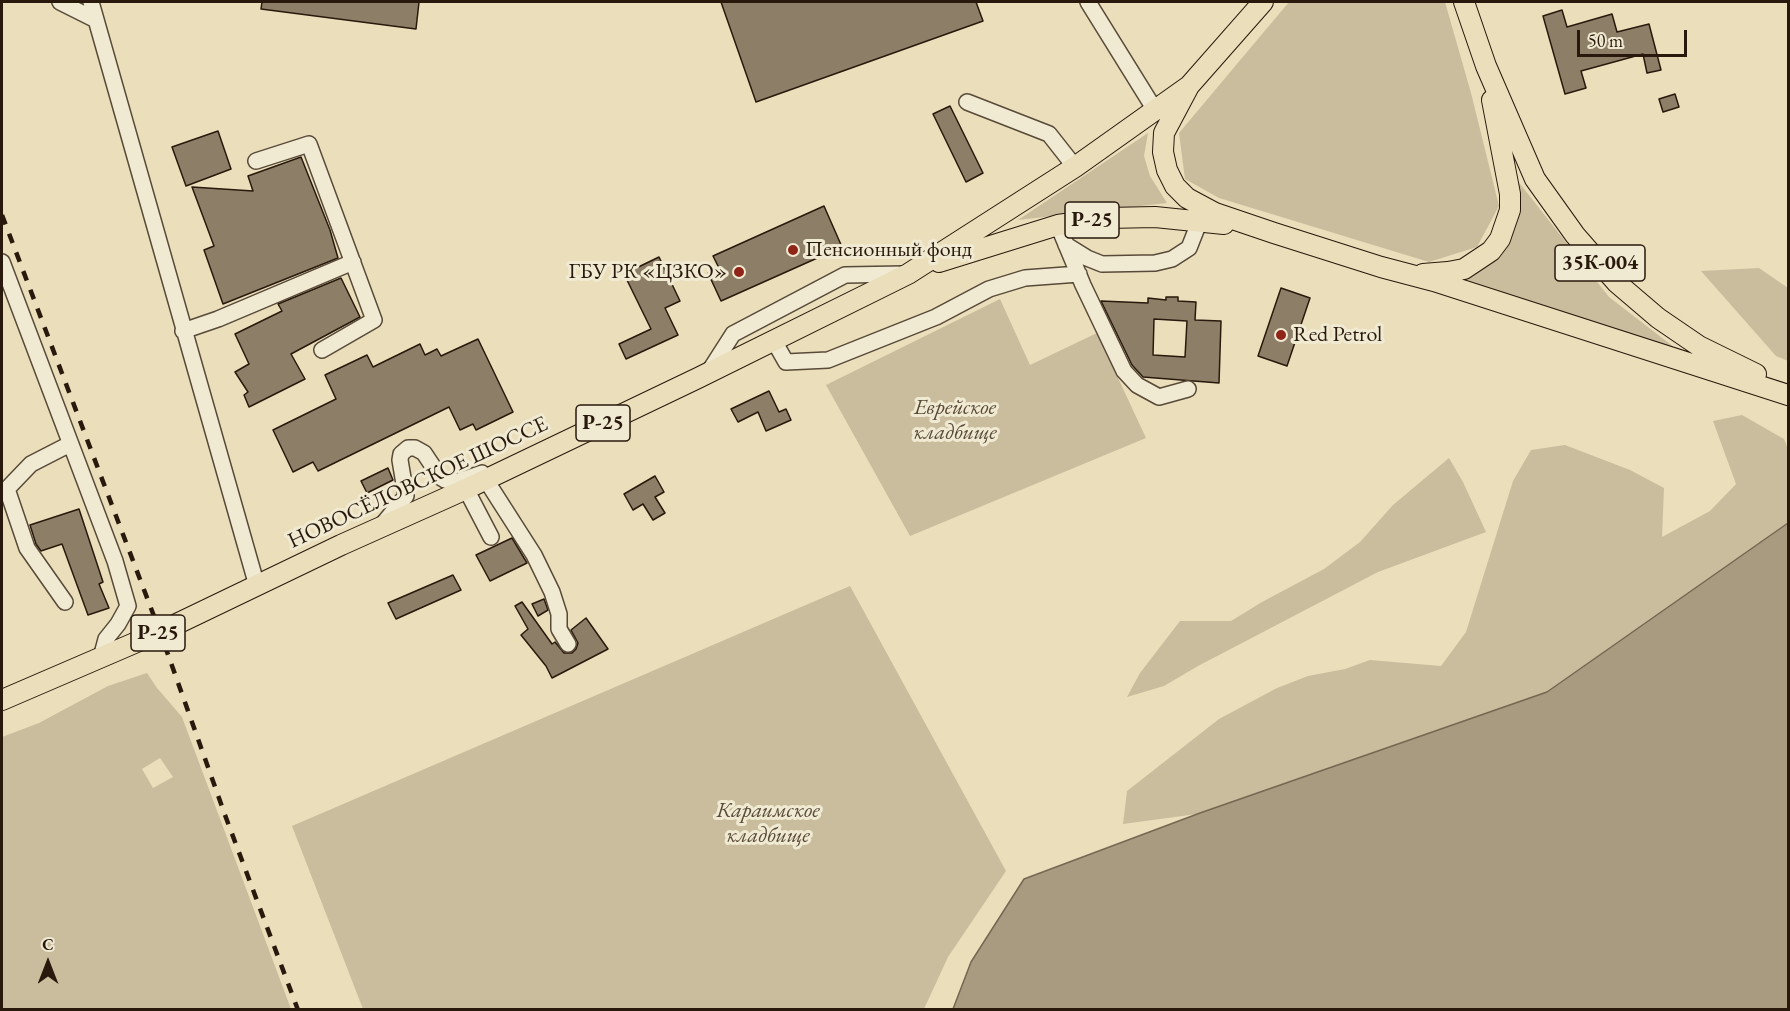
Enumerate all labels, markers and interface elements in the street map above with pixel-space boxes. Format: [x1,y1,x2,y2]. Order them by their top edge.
scale bar [1580,18,1690,56]
text: 50 m [1588,29,1623,52]
road number: Р-25 [1065,202,1119,238]
place label: Пенсионный фонд [805,237,972,263]
marker: Пенсионный фонд [786,243,800,257]
road number: 35К-004 [1555,245,1645,281]
place label: ГБУ РК «ЦЗКО» [568,259,727,285]
marker: ГБУ РК «ЦЗКО» [732,265,746,279]
place label: Red Petrol [1293,322,1382,348]
marker: Red Petrol [1274,328,1288,342]
park label: Еврейское кладбище [913,395,997,446]
road number: Р-25 [576,405,630,441]
street label: НОВОСЁЛОВСКОЕ ШОССЕ [284,411,552,555]
road number: Р-25 [131,615,185,651]
park label: Караимское кладбище [716,798,820,849]
north arrow [18,933,78,993]
text: С [42,934,54,955]

